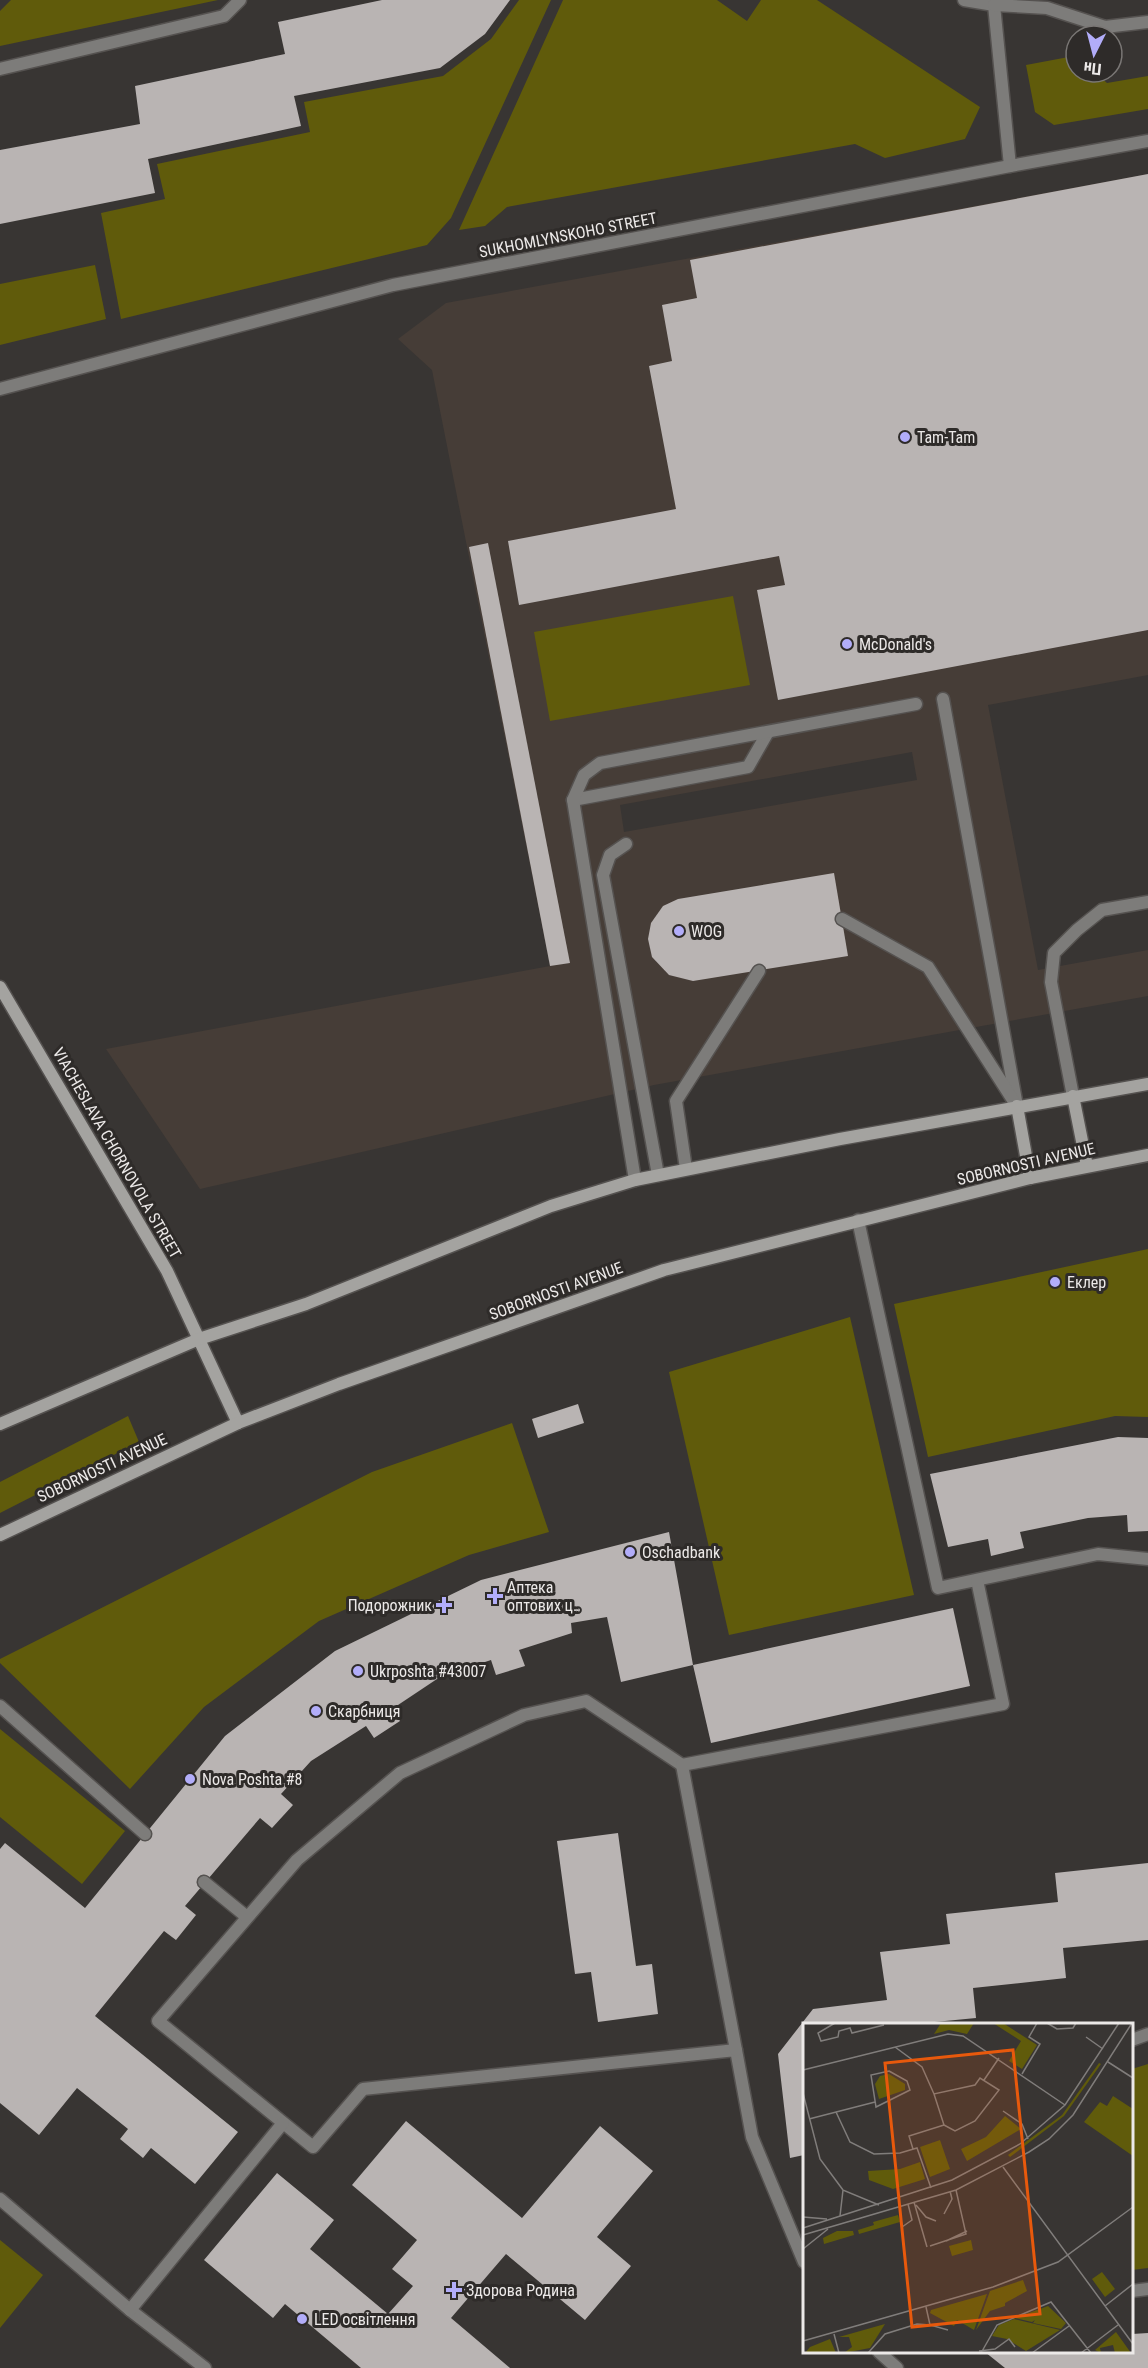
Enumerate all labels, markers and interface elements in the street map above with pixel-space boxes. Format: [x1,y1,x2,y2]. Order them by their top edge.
north arrow [1064,24,1124,84]
text: Пн [1083,58,1102,79]
street label: SUKHOMLYNSKOHO STREET [477,208,659,262]
place label: Tam-Tam [917,428,975,447]
marker: Tam-Tam [898,430,912,444]
place label: McDonald's [859,635,932,654]
marker: McDonald's [840,637,854,651]
place label: WOG [691,922,722,941]
marker: WOG [672,924,686,938]
street label: VIACHESLAVA CHORNOVOLA STREET [49,1044,185,1262]
street label: SOBORNOSTI AVENUE [955,1139,1097,1189]
street label: SOBORNOSTI AVENUE [487,1258,625,1324]
place label: Еклер [1067,1273,1106,1292]
marker: Еклер [1048,1275,1062,1289]
street label: SOBORNOSTI AVENUE [34,1430,170,1506]
place label: Oschadbank [642,1543,721,1562]
marker: Oschadbank [623,1545,637,1559]
place label: Аптека оптових ц‥ [507,1578,580,1615]
marker: Аптека оптових ц‥ [488,1589,502,1603]
place label: Подорожник [348,1596,432,1615]
marker: Подорожник [437,1598,451,1612]
place label: Ukrposhta #43007 [370,1662,486,1681]
marker: Ukrposhta #43007 [351,1664,365,1678]
place label: Скарбниця [328,1702,400,1721]
marker: Скарбниця [309,1704,323,1718]
place label: Nova Poshta #8 [202,1770,302,1789]
marker: Nova Poshta #8 [183,1772,197,1786]
inset map [803,2023,1133,2353]
place label: Здорова Родина [466,2281,575,2300]
marker: Здорова Родина [447,2283,461,2297]
place label: LED освітлення [314,2310,415,2329]
marker: LED освітлення [295,2312,309,2326]

